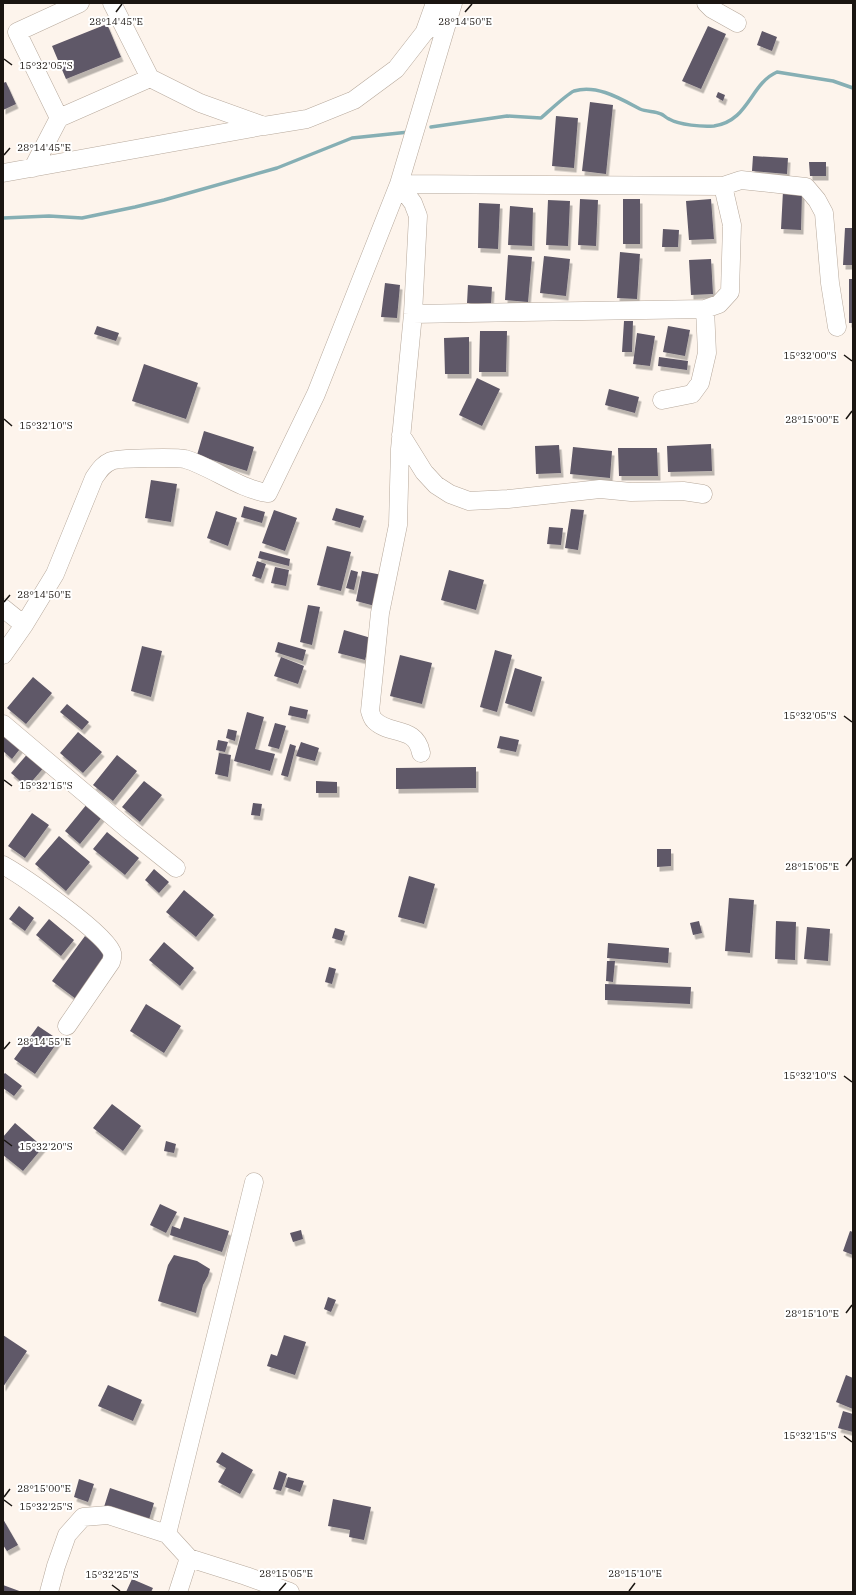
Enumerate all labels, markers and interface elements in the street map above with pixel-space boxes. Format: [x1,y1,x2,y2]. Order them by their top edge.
text: 28°14'45"E [89,15,143,28]
text: 28°14'50"E [438,15,492,28]
text: 15°32'05"S [19,59,73,72]
text: 28°14'45"E [17,141,71,154]
text: 15°32'00"S [783,349,837,362]
text: 28°15'00"E [785,413,839,426]
text: 15°32'10"S [19,419,73,432]
text: 28°14'50"E [17,588,71,601]
text: 15°32'05"S [783,709,837,722]
text: 15°32'15"S [19,779,73,792]
text: 28°15'05"E [785,860,839,873]
text: 28°14'55"E [17,1035,71,1048]
text: 15°32'10"S [783,1069,837,1082]
text: 15°32'20"S [19,1140,73,1153]
text: 28°15'10"E [785,1307,839,1320]
text: 15°32'15"S [783,1429,837,1442]
text: 28°15'00"E [17,1482,71,1495]
text: 15°32'25"S [19,1500,73,1513]
text: 28°15'05"E [259,1567,313,1580]
text: 28°15'10"E [608,1567,662,1580]
text: 15°32'25"S [85,1568,139,1581]

